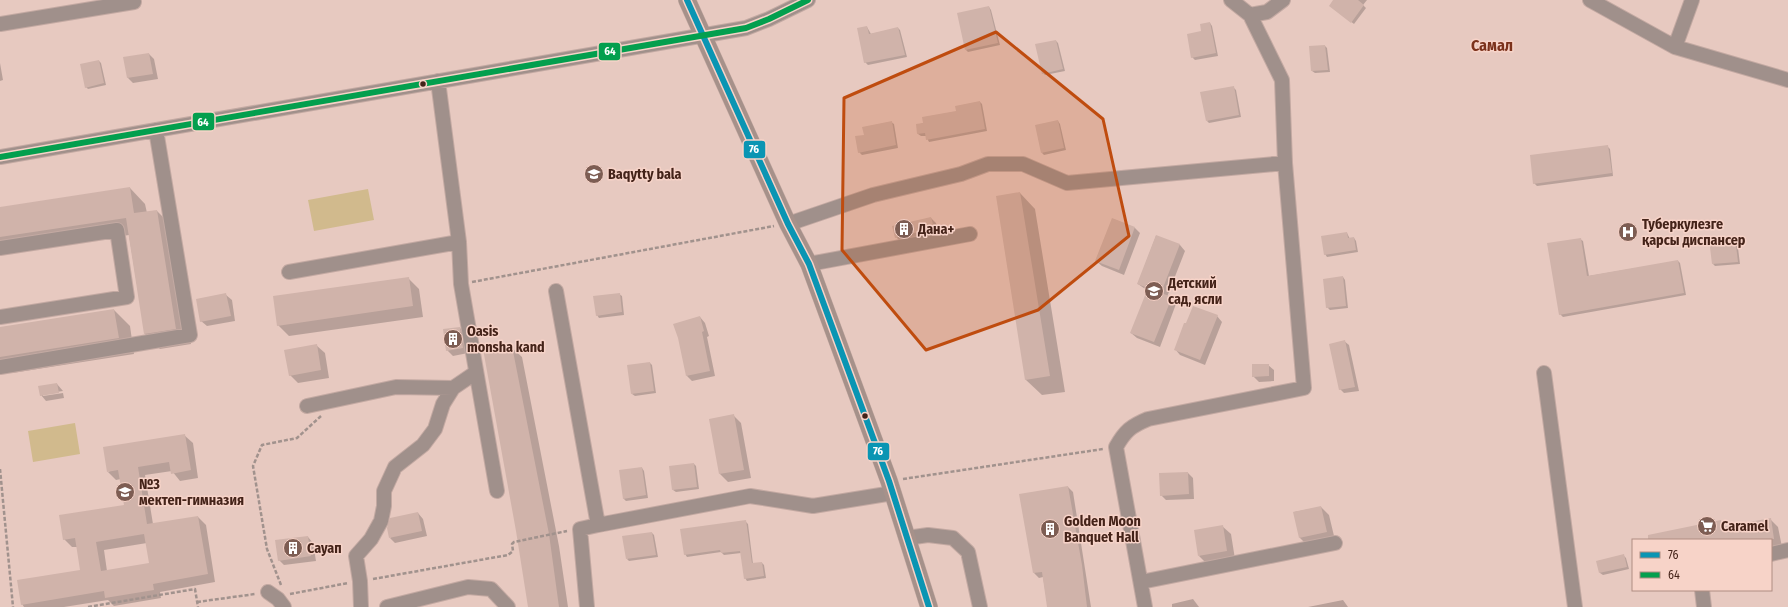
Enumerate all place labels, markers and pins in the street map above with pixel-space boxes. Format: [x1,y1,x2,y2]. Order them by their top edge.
unlabelled marker [418,79,428,89]
school or university icon: Baqytty bala [583,163,605,185]
place label: Baqytty bala [608,166,682,183]
place label: Туберкулезге қарсы диспансер [1642,216,1746,249]
building icon: Дана+ [893,218,915,240]
place label: Дана+ [917,221,954,238]
hospital icon: Туберкулезге қарсы диспансер [1617,221,1639,243]
place label: Детский сад, ясли [1167,275,1222,308]
school or university icon: Детский сад, ясли [1143,280,1165,302]
place label: Oasis monsha kand [467,323,545,356]
building icon: Oasis monsha kand [442,328,464,350]
unlabelled marker [860,411,870,421]
place label: №3 мектеп-гимназия [139,476,244,509]
school or university icon: №3 мектеп-гимназия [114,481,136,503]
place label: Golden Moon Banquet Hall [1064,513,1141,546]
supermarket icon: Caramel [1696,515,1718,537]
building icon: Golden Moon Banquet Hall [1039,518,1061,540]
place label: Caramel [1721,518,1769,535]
building icon: Сауап [282,537,304,559]
place label: Сауап [307,540,342,557]

